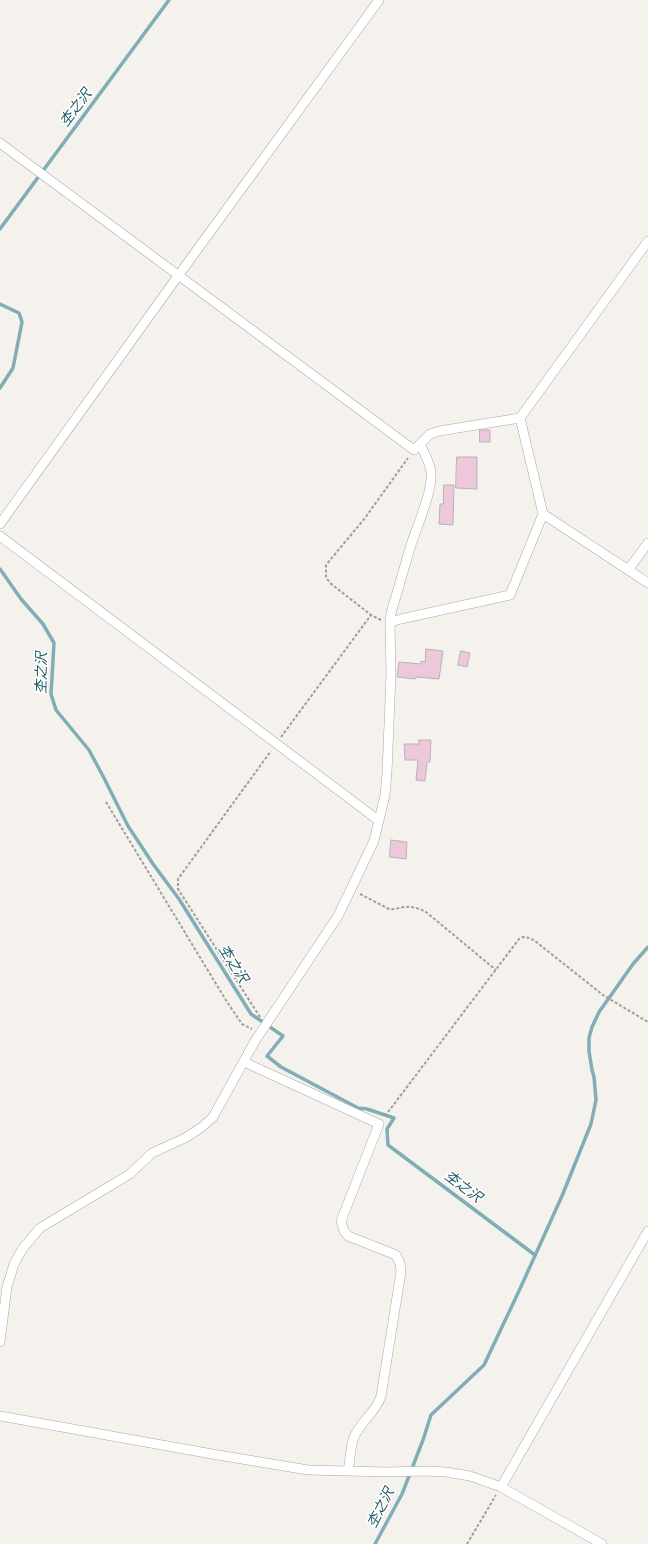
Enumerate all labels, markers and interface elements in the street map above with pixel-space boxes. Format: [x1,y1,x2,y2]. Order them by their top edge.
water label: 杢之沢 [57,86,95,130]
water label: 杢之沢 [33,652,51,694]
water label: 杢之沢 [215,942,251,986]
water label: 杢之沢 [441,1168,485,1206]
water label: 杢之沢 [364,1485,398,1531]

